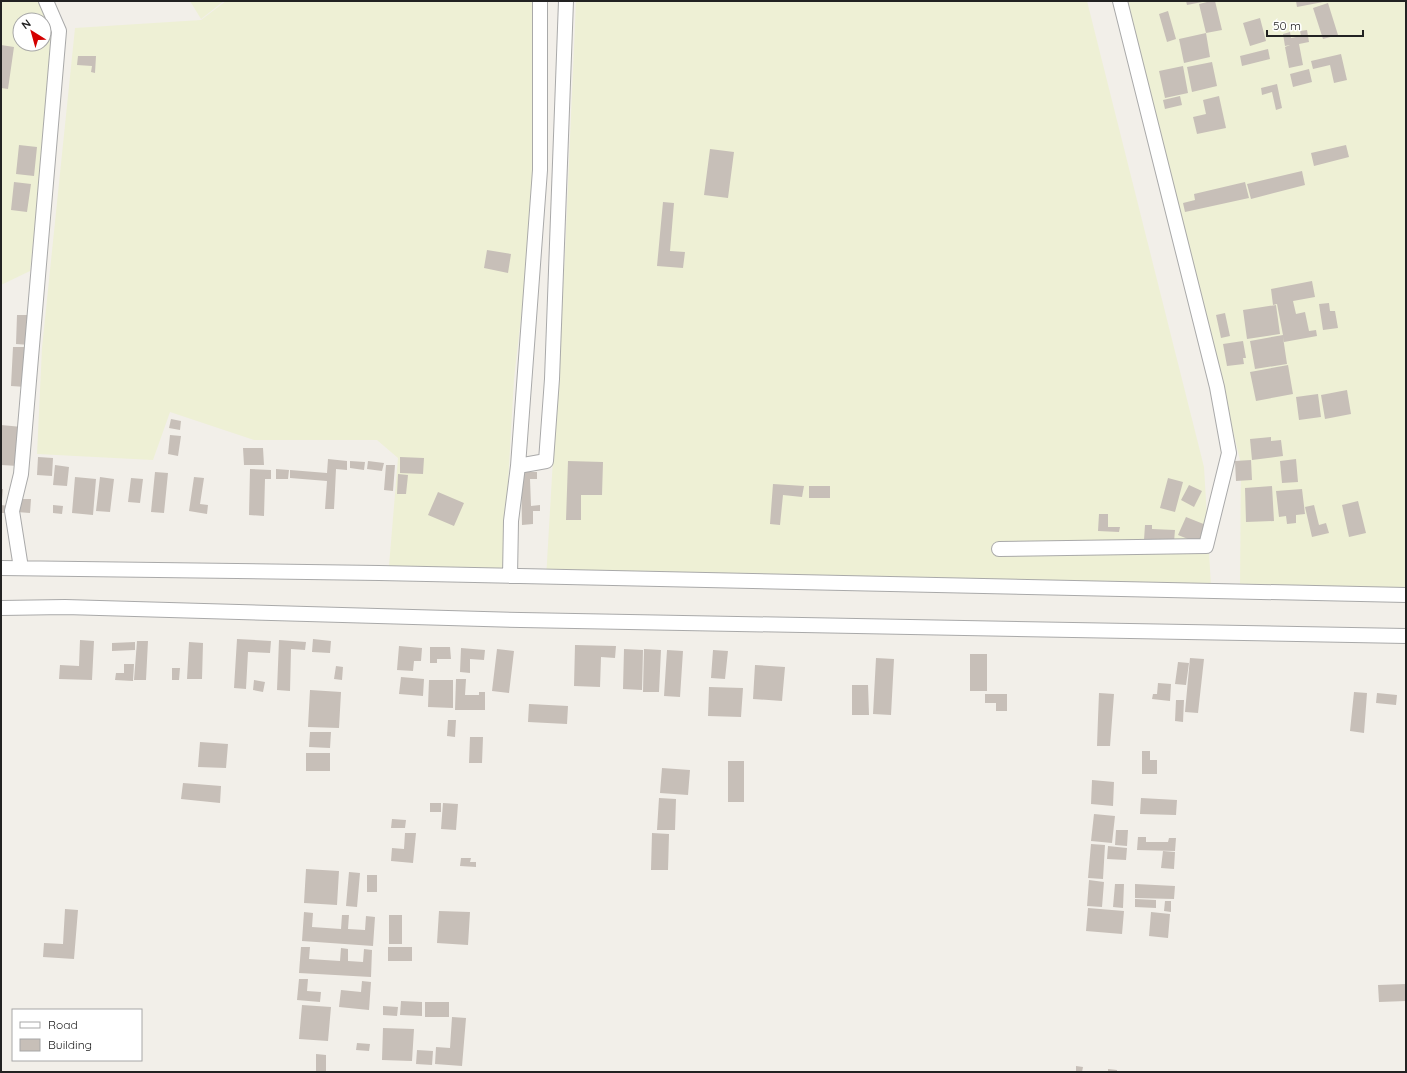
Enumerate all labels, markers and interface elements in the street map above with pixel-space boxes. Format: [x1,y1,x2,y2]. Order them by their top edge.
north arrow [12,12,52,52]
scale bar [1267,12,1363,38]
text: N [19,16,33,32]
text: 50 m [1273,18,1301,33]
legend [12,1009,142,1061]
text: Road [48,1017,78,1032]
text: Building [48,1037,92,1052]

